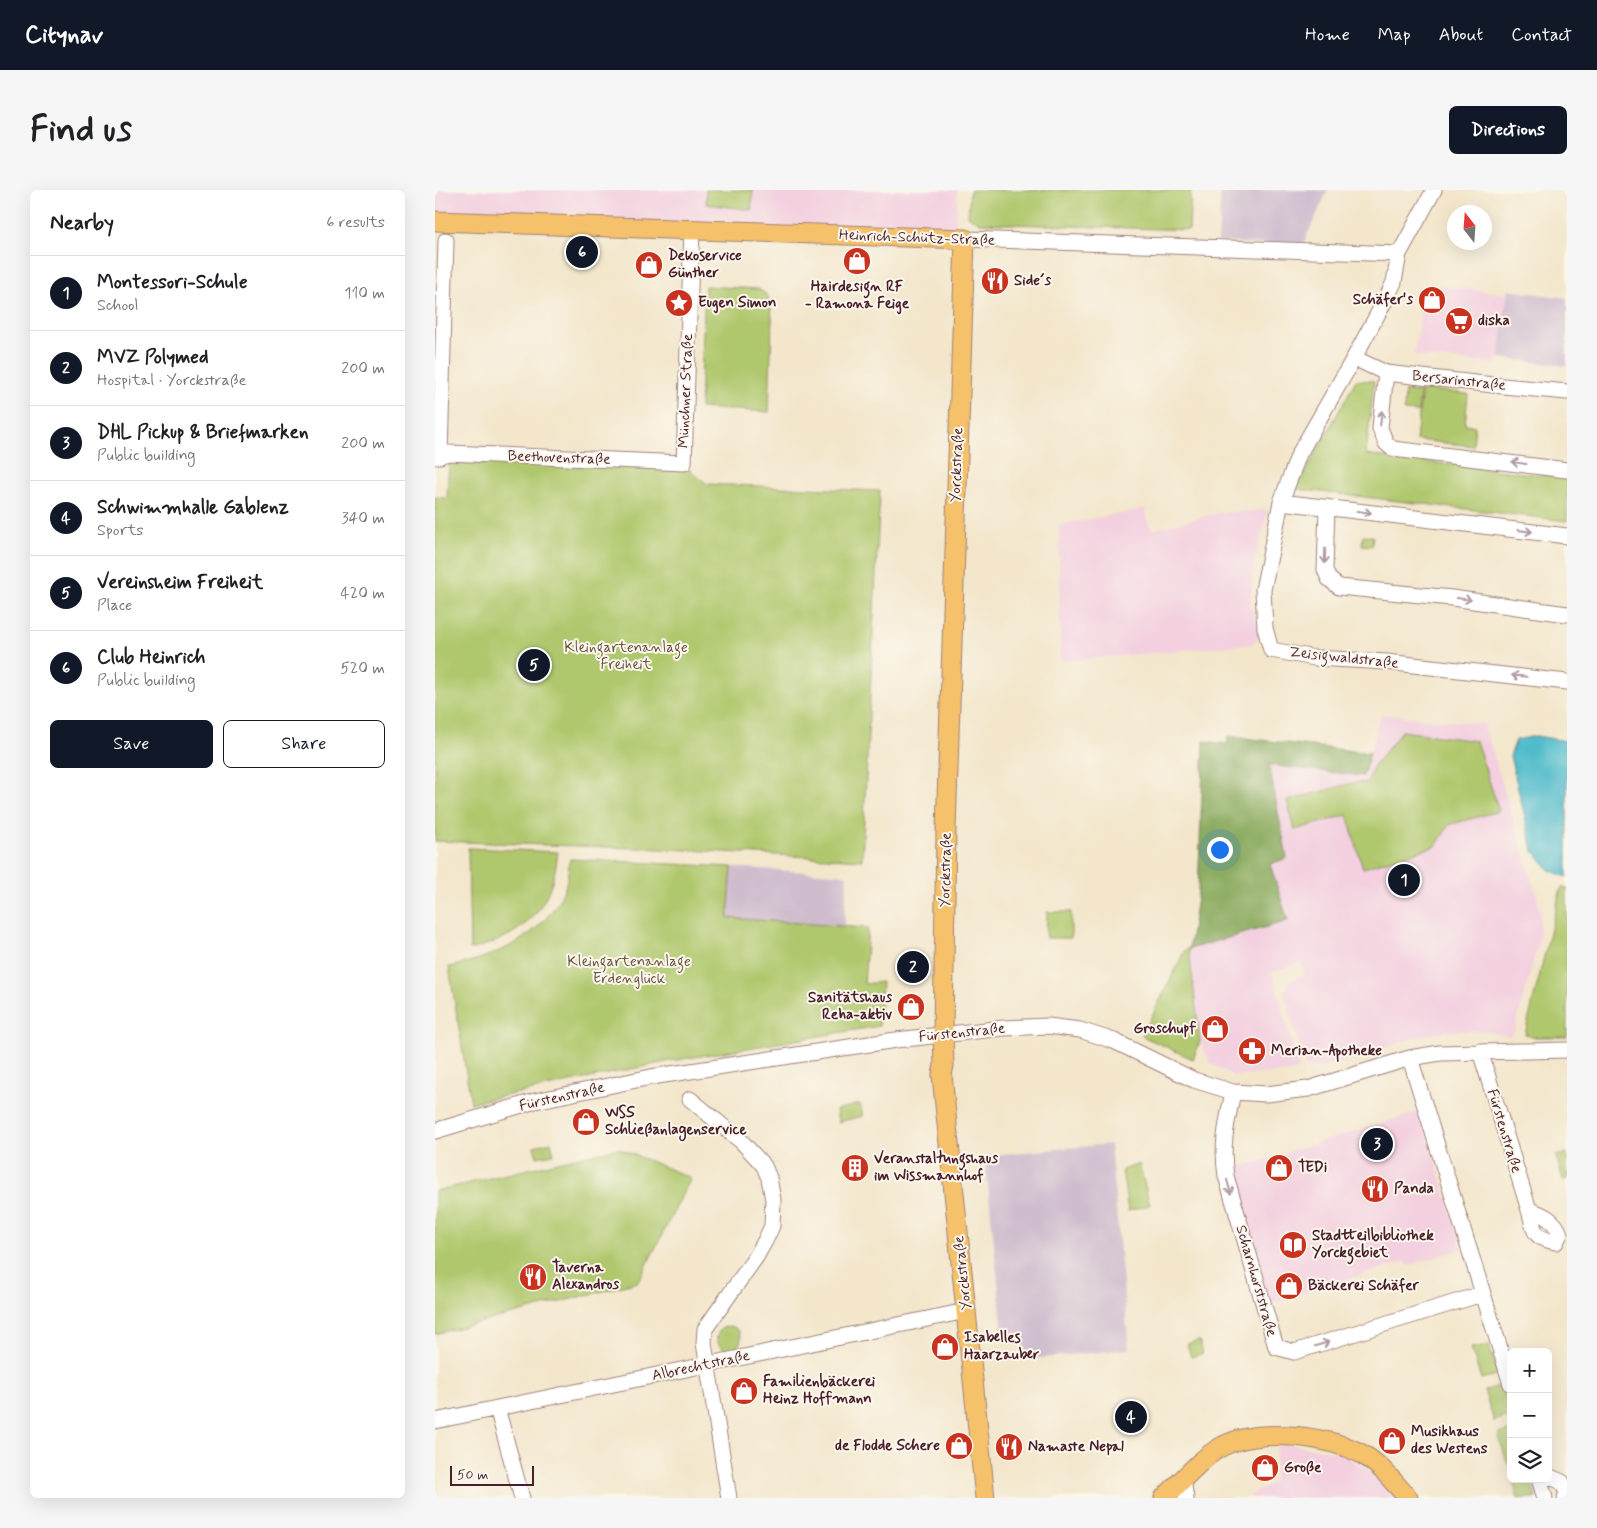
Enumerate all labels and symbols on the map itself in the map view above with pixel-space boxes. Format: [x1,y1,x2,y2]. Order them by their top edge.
north arrow [1447,205,1492,250]
street label: Heinrich-Schütz-Straße [839,225,995,251]
pin: 6 [566,233,598,271]
place label: Dekoservice Günther [668,246,742,283]
shop icon: Hairdesign RF - Ramona Feige [842,246,872,276]
shop icon: Dekoservice Günther [634,250,664,280]
restaurant icon: Side´s [980,266,1010,296]
place label: Side´s [1014,271,1052,291]
place label: Hairdesign RF - Ramona Feige [805,277,910,315]
shop icon: Schäfer's [1417,285,1447,315]
place icon: Eugen Simon [664,288,694,318]
place label: Schäfer's [1353,290,1413,310]
place label: Eugen Simon [698,293,776,314]
supermarket icon: diska [1444,306,1474,336]
place label: diska [1478,311,1510,331]
street label: Münchner Straße [674,333,698,449]
street label: Bersarinstraße [1411,366,1507,396]
one-way arrow [1377,410,1386,426]
street label: Yorckstraße [946,427,968,503]
street label: Beethovenstraße [507,446,611,470]
one-way arrow [1511,458,1527,468]
one-way arrow [1355,507,1371,517]
one-way arrow [1517,526,1533,536]
one-way arrow [1321,548,1330,564]
one-way arrow [1456,595,1472,605]
park label: Kleingartenanlage Freiheit [564,638,688,675]
street label: Zeisigwaldstraße [1288,642,1400,675]
pin: 5 [518,646,550,684]
one-way arrow [1511,671,1527,681]
street label: Yorckstraße [935,832,957,908]
your location [1207,837,1233,863]
pin: 1 [1388,861,1420,899]
pin: 2 [897,948,929,986]
park label: Kleingartenanlage Erdenglück [567,952,691,989]
place label: Sanitätshaus Reha-aktiv [808,988,892,1025]
shop icon: Sanitätshaus Reha-aktiv [896,992,926,1022]
shop icon: Groschupf [1200,1014,1230,1044]
street label: Fürstenstraße [918,1019,1006,1047]
place label: Groschupf [1133,1019,1196,1039]
pharmacy icon: Merian-Apotheke [1237,1036,1267,1066]
place label: Merian-Apotheke [1271,1041,1382,1062]
street label: Fürstenstraße [517,1077,607,1117]
street label: Fürstenstraße [1482,1087,1526,1175]
place label: WSS Schließanlagenservice [604,1103,747,1142]
shop icon: WSS Schließanlagenservice [571,1107,601,1137]
pin: 3 [1361,1125,1393,1163]
place label: Veranstaltungshaus im Wissmannhof [874,1149,999,1186]
building icon: Veranstaltungshaus im Wissmannhof [840,1153,870,1183]
shop icon: TEDi [1264,1153,1294,1183]
place label: TEDi [1298,1158,1327,1178]
restaurant icon: Panda [1360,1174,1390,1204]
one-way arrow [1224,1179,1234,1195]
place label: Panda [1394,1179,1434,1199]
street label: Scharnhorststraße [1231,1223,1281,1339]
place label: Stadtteilbibliothek Yorckgebiet [1312,1226,1434,1265]
library icon: Stadtteilbibliothek Yorckgebiet [1278,1230,1308,1260]
street label: Yorckstraße [949,1235,977,1311]
place label: Taverna Alexandros [552,1258,619,1295]
restaurant icon: Taverna Alexandros [518,1262,548,1292]
shop icon: Bäckerei Schäfer [1274,1271,1304,1301]
place label: Bäckerei Schäfer [1308,1276,1420,1296]
place label: Isabelles Haarzauber [964,1328,1040,1365]
shop icon: Isabelles Haarzauber [930,1332,960,1362]
one-way arrow [1314,1338,1330,1348]
street label: Albrechtstraße [650,1346,752,1386]
place label: Familienbäckerei Heinz Hoffmann [763,1372,876,1409]
shop icon: Familienbäckerei Heinz Hoffmann [729,1376,759,1406]
pin: 4 [1115,1398,1147,1436]
place label: Musikhaus des Westens [1411,1422,1488,1459]
shop icon: Musikhaus des Westens [1377,1426,1407,1456]
shop icon: de Flodde Schere [944,1431,974,1461]
restaurant icon: Namaste Nepal [994,1432,1024,1462]
place label: de Flodde Schere [835,1436,940,1456]
place label: Namaste Nepal [1028,1437,1124,1457]
shop icon: Große [1250,1453,1280,1483]
place label: Große [1284,1458,1322,1478]
scale bar [450,1463,534,1486]

